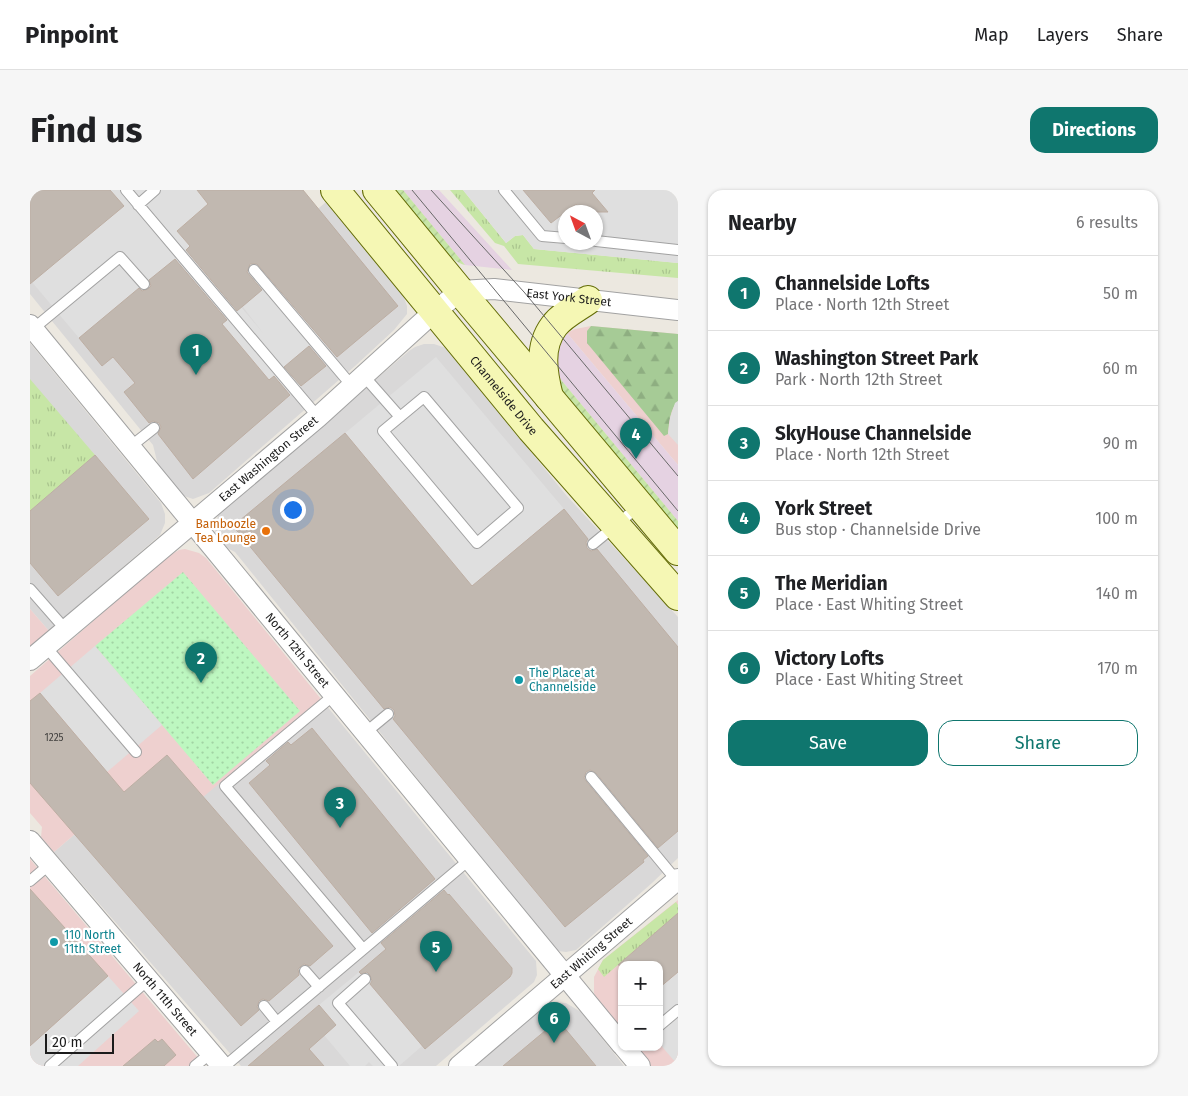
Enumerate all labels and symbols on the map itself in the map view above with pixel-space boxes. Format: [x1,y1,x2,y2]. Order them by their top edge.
north arrow [558,205,603,250]
street label: East York Street [526,286,613,309]
pin: 1 [180,334,212,375]
street label: Channelside Drive [467,353,540,438]
street label: East Washington Street [216,413,321,505]
pin: 4 [620,418,652,459]
your location [280,497,306,523]
place label: Bamboozle Tea Lounge [195,517,256,545]
marker: Bamboozle Tea Lounge [260,525,272,537]
street label: North 12th Street [263,610,333,691]
pin: 2 [185,642,217,683]
place label: The Place at Channelside [529,666,596,694]
marker: The Place at Channelside [513,674,525,686]
house number: 1225 [44,732,64,744]
pin: 3 [324,787,356,828]
street label: East Whiting Street [548,914,636,992]
place label: 110 North 11th Street [64,928,122,956]
pin: 5 [420,931,452,972]
marker: 110 North 11th Street [48,936,60,948]
street label: North 11th Street [130,960,201,1039]
pin: 6 [538,1002,570,1043]
scale bar [45,1031,114,1054]

